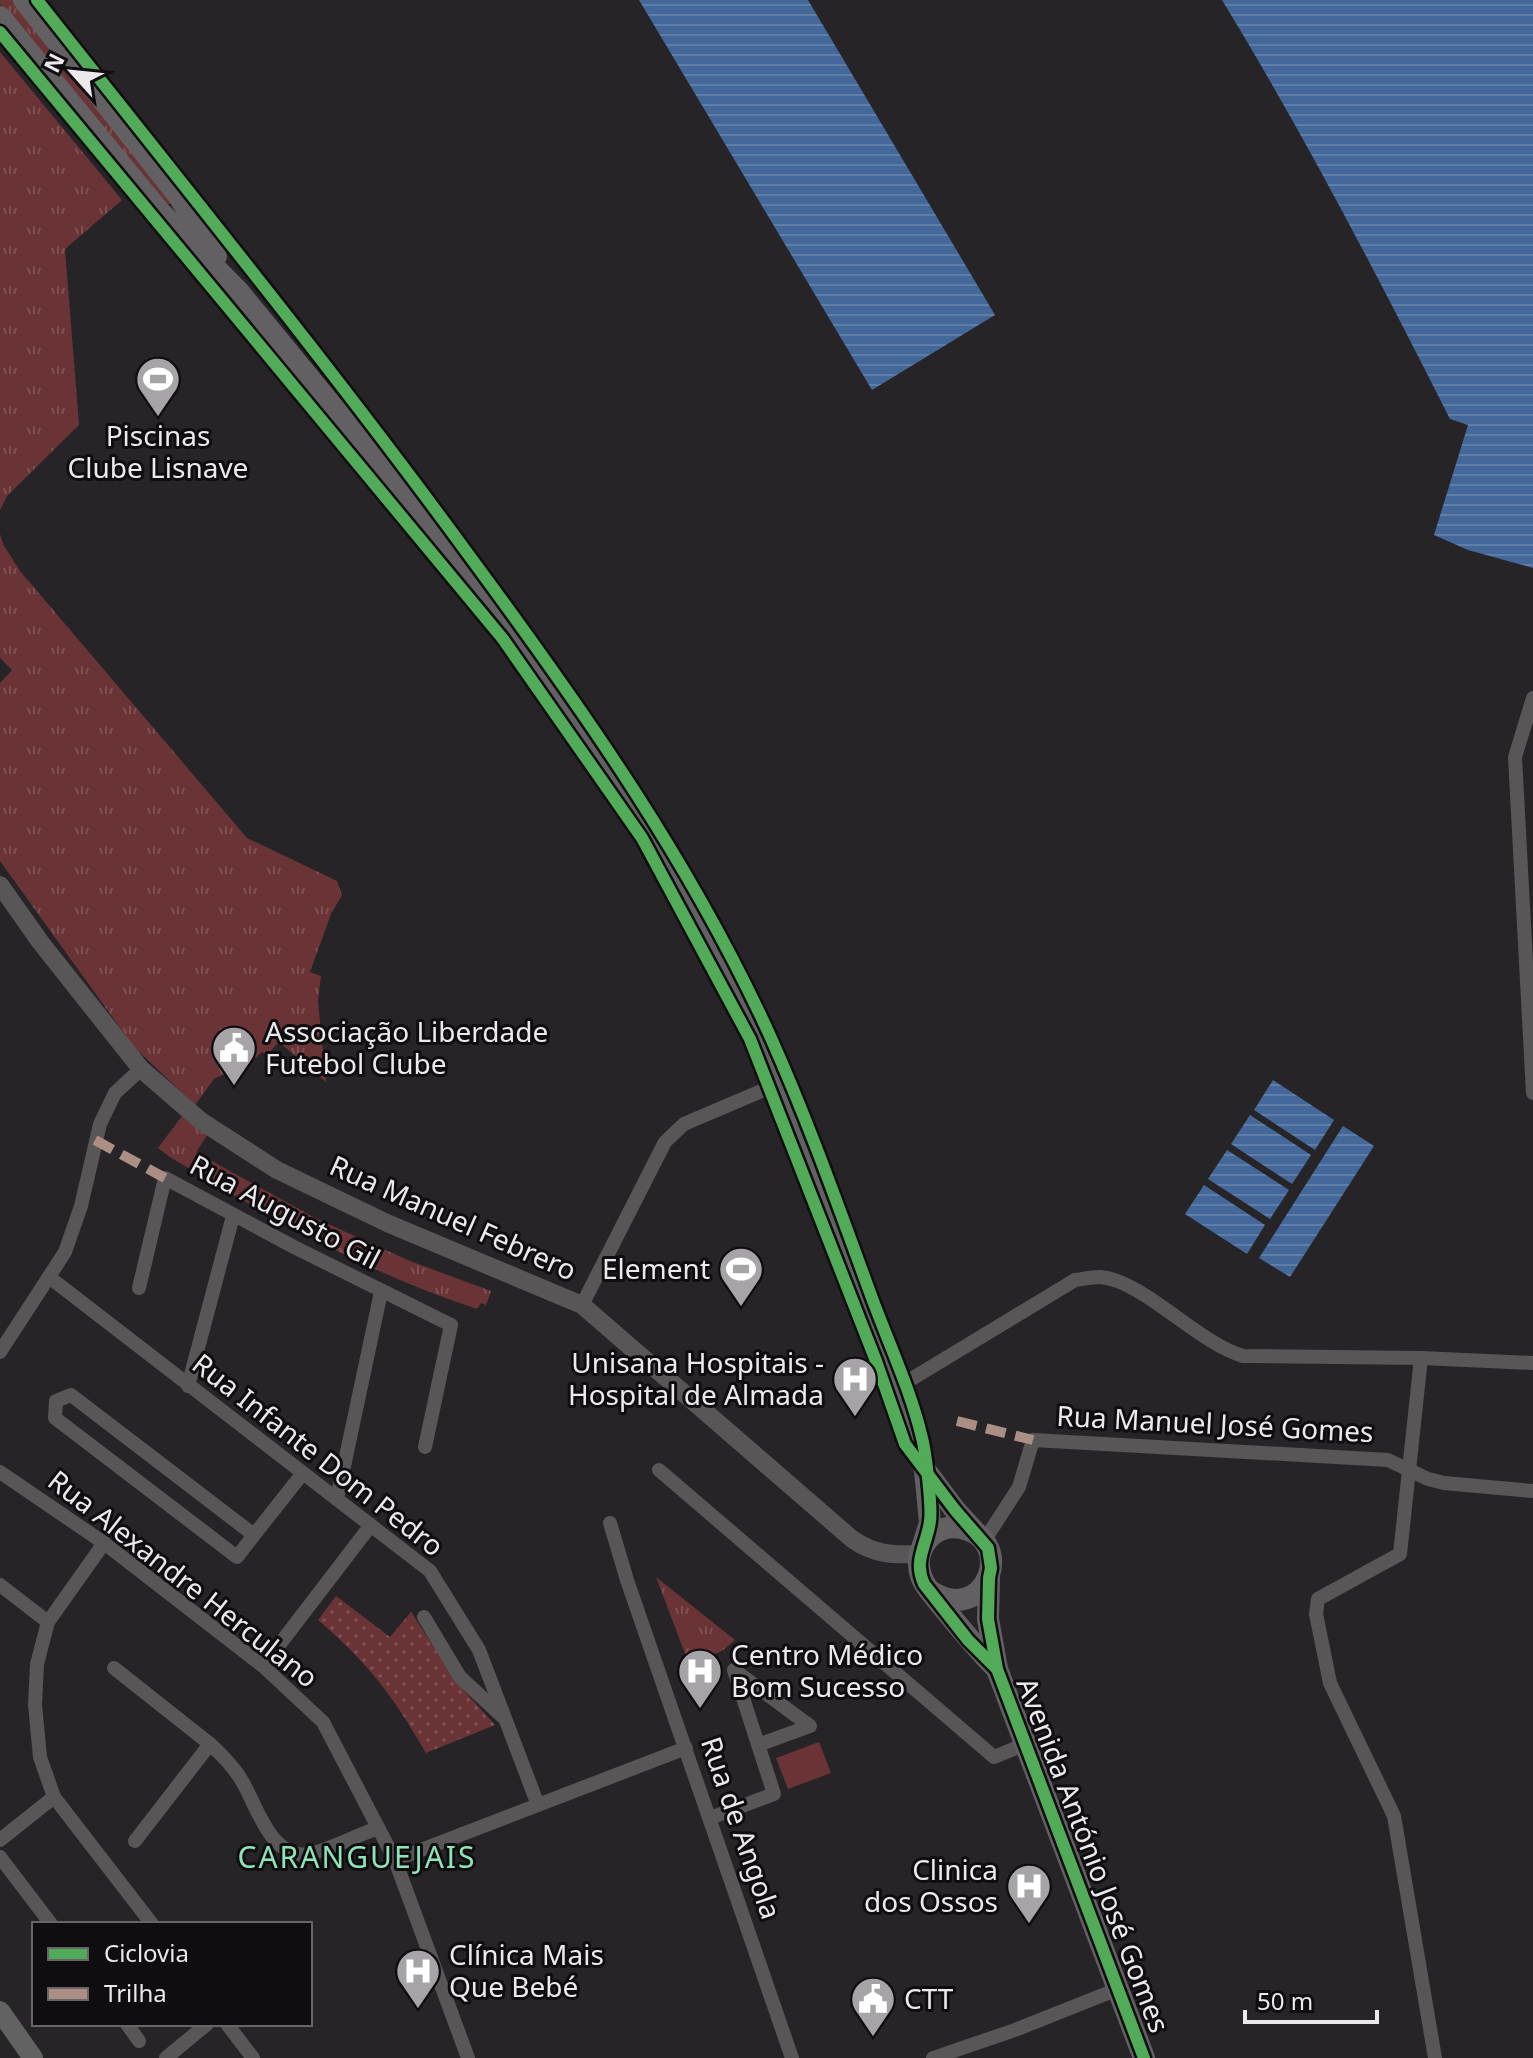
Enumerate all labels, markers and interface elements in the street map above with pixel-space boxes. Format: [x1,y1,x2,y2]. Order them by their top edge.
north arrow [32,32,112,112]
text: N [36,48,71,77]
sports icon: Piscinas Clube Lisnave [134,355,182,418]
place label: Piscinas Clube Lisnave [68,416,248,486]
place label: Associação Liberdade Futebol Clube [265,1012,548,1082]
public building icon: Associação Liberdade Futebol Clube [210,1024,258,1087]
street label: Rua Augusto Gil [184,1145,387,1277]
street label: Rua Manuel Febrero [324,1146,583,1289]
sports icon: Element [717,1245,765,1308]
place label: Element [602,1249,710,1287]
place label: Unisana Hospitais - Hospital de Almada [568,1343,824,1413]
street label: Rua Infante Dom Pedro [185,1344,452,1564]
hospital icon: Unisana Hospitais - Hospital de Almada [831,1355,879,1418]
street label: Rua Manuel José Gomes [1056,1396,1375,1450]
street label: Rua Alexandre Herculano [41,1461,326,1696]
place label: Centro Médico Bom Sucesso [731,1635,923,1705]
hospital icon: Centro Médico Bom Sucesso [676,1647,724,1710]
street label: Avenida António José Gomes [1009,1672,1179,2038]
street label: Rua de Angola [693,1732,791,1924]
district label: CARANGUEJAIS [237,1836,477,1877]
place label: Clinica dos Ossos [864,1850,998,1920]
hospital icon: Clinica dos Ossos [1005,1862,1053,1925]
legend [32,1922,312,2026]
place label: Clínica Mais Que Bebé [449,1935,604,2005]
text: Ciclovia [104,1936,189,1969]
hospital icon: Clínica Mais Que Bebé [394,1947,442,2010]
scale bar [1245,1974,1377,2024]
public building icon: CTT [849,1975,897,2038]
text: Trilha [104,1976,167,2009]
place label: CTT [904,1979,954,2017]
text: 50 m [1257,1984,1313,2017]

